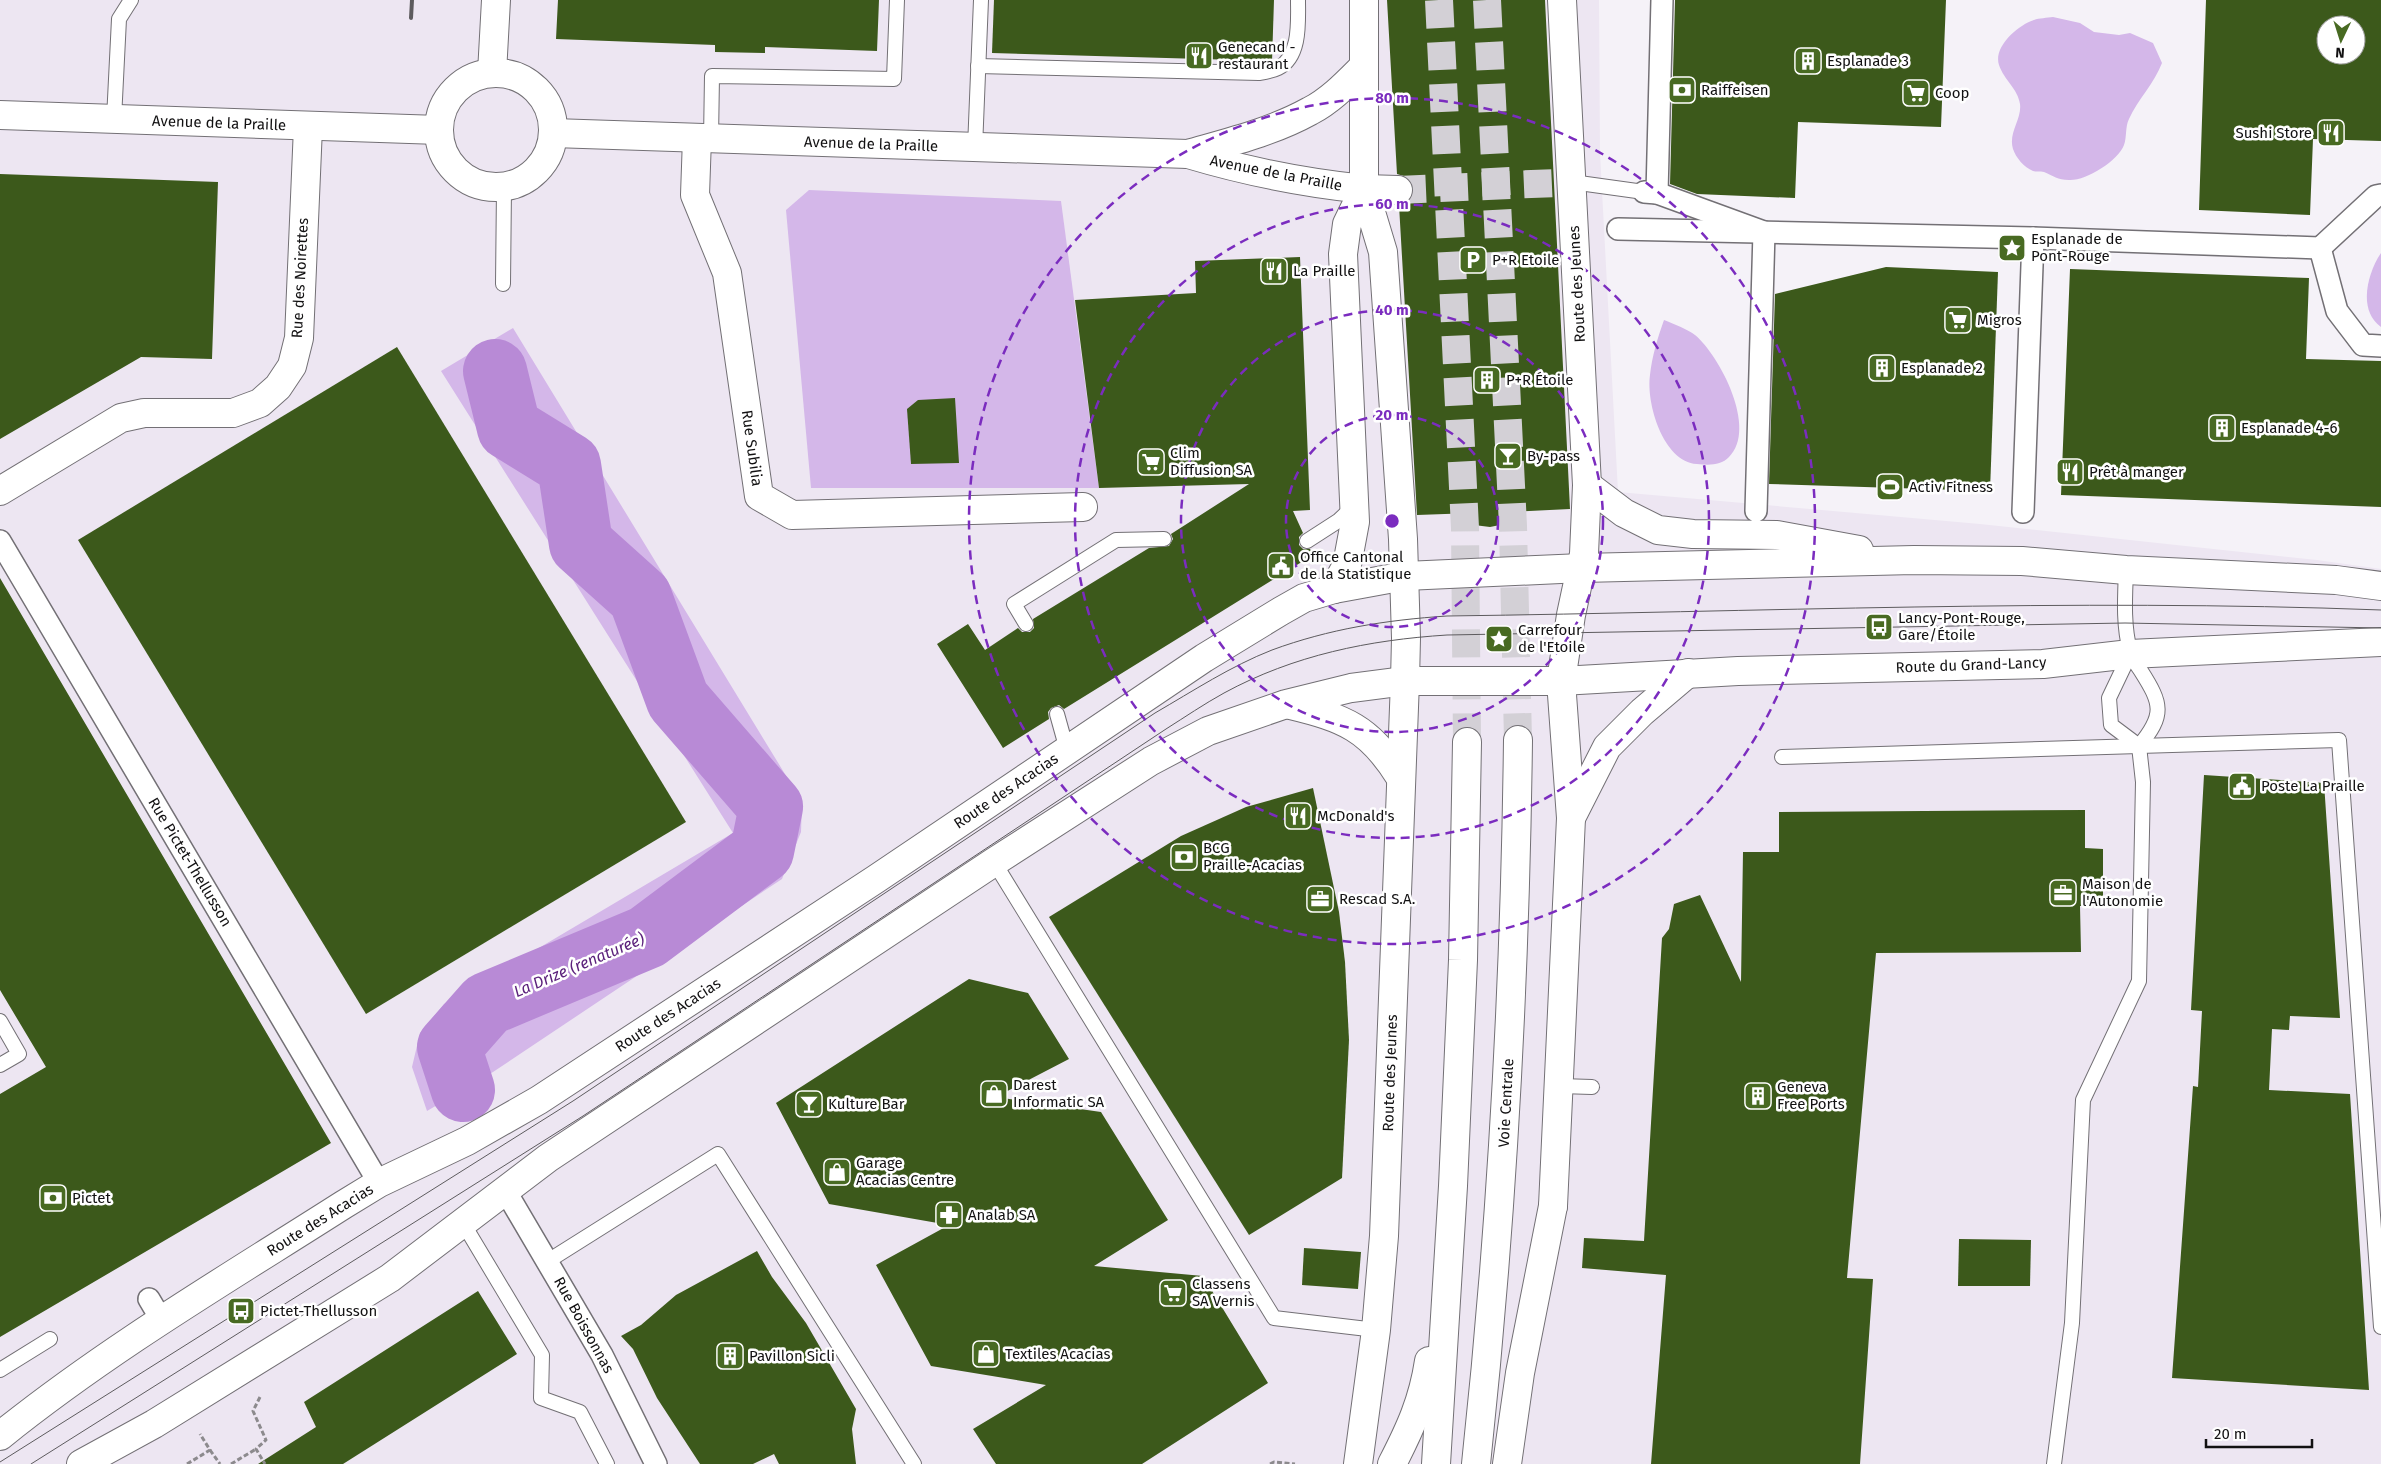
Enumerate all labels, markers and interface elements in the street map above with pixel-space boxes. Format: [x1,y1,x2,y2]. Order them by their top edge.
north arrow [2316,15,2366,65]
place label: Genecand - restaurant [1218,38,1296,73]
restaurant icon: Genecand - restaurant [1184,41,1214,71]
text: N [2335,44,2345,61]
building icon: Esplanade 3 [1793,46,1823,76]
place label: Esplanade 3 [1827,52,1909,70]
bank icon: Raiffeisen [1667,75,1697,105]
supermarket icon: Coop [1901,78,1931,108]
place label: Raiffeisen [1701,81,1769,99]
place label: Coop [1935,84,1970,102]
text: 80 m [1375,89,1409,107]
street label: Avenue de la Praille [152,112,286,134]
restaurant icon: Sushi Store [2316,118,2346,148]
place label: Sushi Store [2235,124,2312,142]
street label: Avenue de la Praille [804,133,938,155]
street label: Avenue de la Praille [1208,151,1344,195]
text: 60 m [1375,195,1409,213]
street label: Rue des Noirettes [288,217,312,339]
street label: Route des Jeunes [1565,225,1589,343]
place label: Esplanade de Pont-Rouge [2031,230,2123,265]
place icon: Esplanade de Pont-Rouge [1997,233,2027,263]
parking icon: P+R Etoile [1458,245,1488,275]
place label: P+R Etoile [1492,251,1560,269]
restaurant icon: La Praille [1259,256,1289,286]
place label: La Praille [1293,262,1355,280]
text: 40 m [1375,301,1409,319]
supermarket icon: Migros [1943,305,1973,335]
place label: Migros [1977,311,2022,329]
building icon: Esplanade 2 [1867,353,1897,383]
place label: Esplanade 2 [1901,359,1983,377]
building icon: P+R Étoile [1472,365,1502,395]
place label: P+R Étoile [1506,371,1574,389]
text: 20 m [1376,406,1408,424]
street label: Rue Subilia [738,409,766,487]
building icon: Esplanade 4-6 [2207,413,2237,443]
place label: Esplanade 4-6 [2241,419,2337,437]
bar icon: By-pass [1493,441,1523,471]
place label: Clim Diffusion SA [1170,444,1253,479]
supermarket icon: Clim Diffusion SA [1136,447,1166,477]
place label: By-pass [1527,447,1580,465]
restaurant icon: Prêt à manger [2055,457,2085,487]
place label: Prêt à manger [2089,463,2184,481]
sports icon: Activ Fitness [1875,472,1905,502]
place label: Activ Fitness [1909,478,1993,496]
centre of rings [1383,512,1401,530]
place label: Office Cantonal de la Statistique [1300,548,1411,583]
public building icon: Office Cantonal de la Statistique [1266,551,1296,581]
place label: Lancy-Pont-Rouge, Gare/Étoile [1898,609,2025,644]
bus stop icon: Lancy-Pont-Rouge, Gare/Étoile [1864,612,1894,642]
place label: Carrefour de l'Etoile [1518,621,1585,656]
place icon: Carrefour de l'Etoile [1484,624,1514,654]
street label: Route du Grand-Lancy [1895,653,2047,677]
street label: Route des Acacias [950,749,1062,833]
public building icon: Poste La Praille [2227,771,2257,801]
place label: Poste La Praille [2261,777,2365,795]
street label: Rue Pictet-Thellusson [144,794,236,930]
restaurant icon: McDonald's [1283,801,1313,831]
place label: McDonald's [1317,807,1395,825]
place label: BCG Praille-Acacias [1203,839,1302,874]
bank icon: BCG Praille-Acacias [1169,842,1199,872]
place label: Maison de l'Autonomie [2082,875,2163,910]
office icon: Maison de l'Autonomie [2048,878,2078,908]
office icon: Rescad S.A. [1305,884,1335,914]
place label: Rescad S.A. [1339,890,1415,908]
water label: La Drize (renaturée) [511,929,647,1001]
street label: Route des Acacias [612,974,724,1056]
street label: Route des Jeunes [1379,1014,1401,1132]
street label: Voie Centrale [1495,1058,1517,1148]
place label: Darest Informatic SA [1013,1076,1105,1111]
place label: Geneva Free Ports [1777,1078,1845,1113]
shop icon: Darest Informatic SA [979,1079,1009,1109]
building icon: Geneva Free Ports [1743,1081,1773,1111]
bar icon: Kulture Bar [794,1089,824,1119]
place label: Kulture Bar [828,1095,905,1113]
place label: Garage Acacias Centre [856,1154,954,1189]
shop icon: Garage Acacias Centre [822,1157,852,1187]
street label: Route des Acacias [263,1180,377,1260]
bank icon: Pictet [38,1183,68,1213]
place label: Pictet [72,1189,111,1207]
pharmacy icon: Analab SA [934,1200,964,1230]
place label: Analab SA [968,1206,1036,1224]
street label: Rue Boissonnas [550,1274,618,1376]
place label: Classens SA Vernis [1192,1275,1255,1310]
supermarket icon: Classens SA Vernis [1158,1278,1188,1308]
bus stop icon: Pictet-Thellusson [226,1296,256,1326]
place label: Pictet-Thellusson [260,1302,377,1320]
shop icon: Textiles Acacias [971,1339,1001,1369]
building icon: Pavillon Sicli [715,1341,745,1371]
place label: Textiles Acacias [1005,1345,1111,1363]
place label: Pavillon Sicli [749,1347,835,1365]
scale bar [2206,1416,2312,1448]
text: 20 m [2214,1425,2247,1443]

